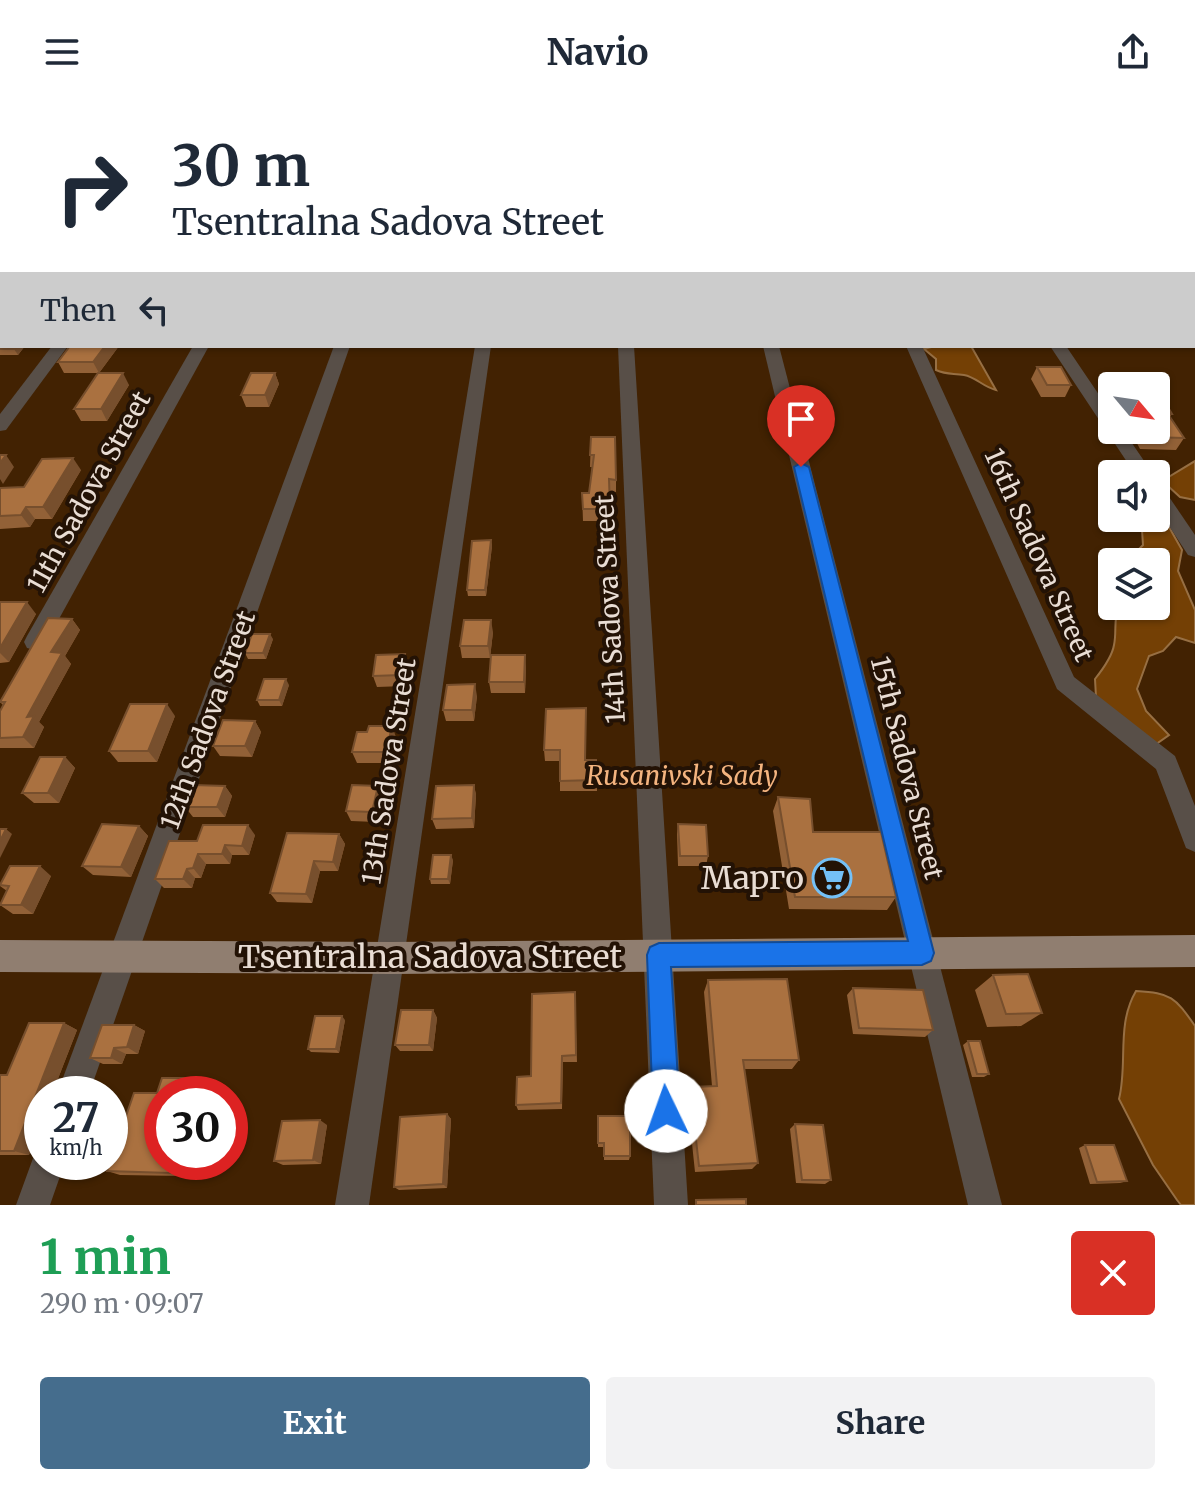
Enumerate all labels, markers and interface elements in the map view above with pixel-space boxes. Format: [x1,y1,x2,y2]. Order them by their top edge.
icon: menu [40,30,84,74]
text: Navio [546,30,649,75]
icon: share [1111,30,1155,74]
text: 30 m [172,131,310,201]
icon: right [40,136,144,240]
text: Tsentralna Sadova Street [172,200,604,245]
icon: left [132,288,176,332]
text: Then [40,291,116,329]
north arrow [1098,372,1170,444]
map controls [1098,372,1170,620]
street label: 11th Sadova Street [20,385,158,598]
pin [767,385,835,467]
icon: arrive [779,397,823,441]
street label: 16th Sadova Street [978,443,1101,666]
button: sound [1098,460,1170,532]
street label: 14th Sadova Street [587,494,632,724]
button: layers [1098,548,1170,620]
street label: 12th Sadova Street [153,606,262,833]
street label: 15th Sadova Street [864,653,951,883]
street label: 13th Sadova Street [354,655,423,887]
park label: Rusanivski Sady [586,759,778,792]
supermarket icon: Марго [811,857,853,899]
place label: Марго [701,858,804,898]
street label: Tsentralna Sadova Street [238,937,623,977]
position arrow [624,1069,708,1153]
speed limit sign: 30 [144,1076,248,1180]
text: 27 [53,1093,99,1143]
text: km/h [50,1135,102,1160]
text: 1 min [40,1227,171,1287]
button: close [1071,1231,1155,1315]
text: 290 m · 09:07 [40,1287,203,1320]
button: Exit [40,1377,590,1469]
button: Share [606,1377,1155,1469]

